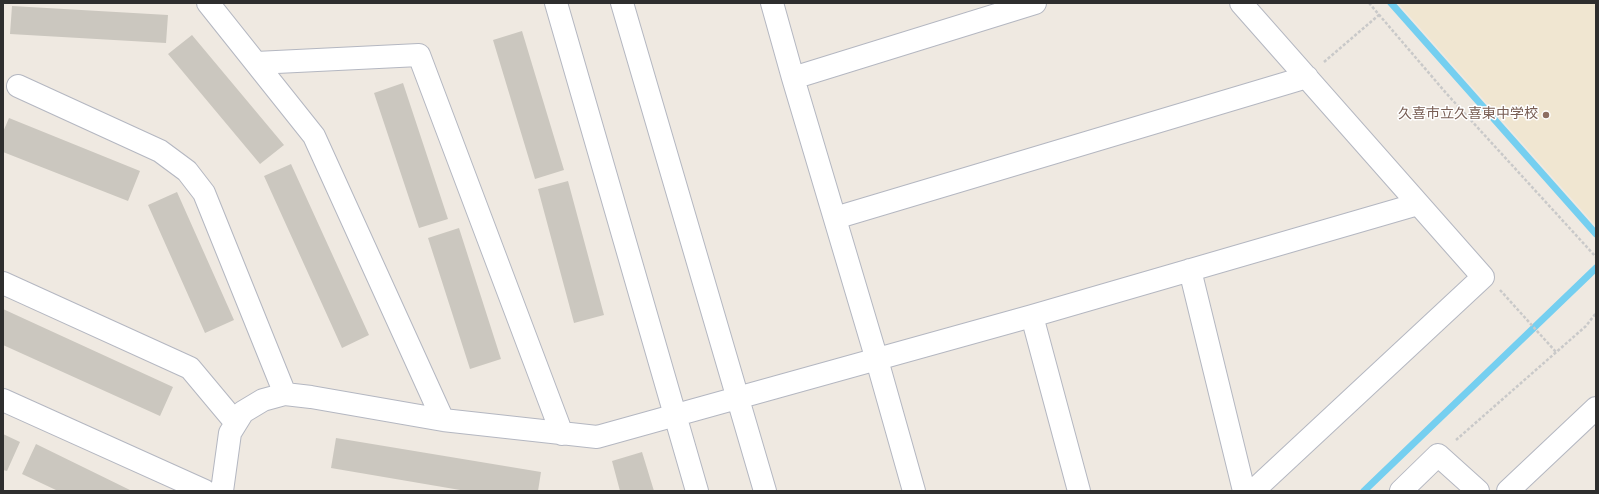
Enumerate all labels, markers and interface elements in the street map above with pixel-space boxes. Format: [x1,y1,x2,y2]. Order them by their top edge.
place label: 久喜市立久喜東中学校 [1398,107,1538,123]
marker: 久喜市立久喜東中学校 [1541,110,1551,120]

